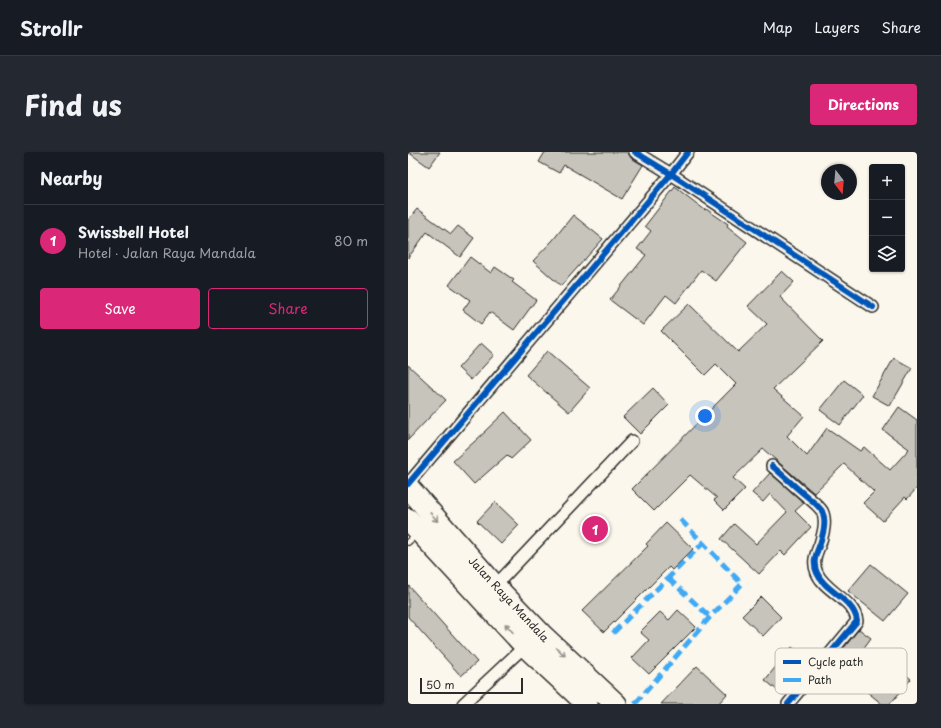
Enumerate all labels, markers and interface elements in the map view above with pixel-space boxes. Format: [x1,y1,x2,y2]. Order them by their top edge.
text: Strollr [20,14,83,42]
text: Map [763,17,793,38]
text: Layers [815,17,860,38]
text: Share [882,17,921,38]
text: Find us [24,83,122,126]
button: Directions [810,84,917,125]
north arrow [821,164,857,200]
map controls [869,164,905,272]
button: + [869,164,905,200]
text: Nearby [40,165,102,191]
button: − [869,200,905,236]
text: Swissbell Hotel [78,220,189,243]
text: 1 [50,231,56,250]
text: 80 m [334,231,368,250]
button: layers [869,236,905,272]
text: Hotel · Jalan Raya Mandala [78,243,256,262]
button: Save [40,288,200,329]
button: Share [208,288,368,329]
your location [695,406,715,426]
one-way arrow [429,511,438,522]
pin: 1 [582,514,608,544]
street label: Jalan Raya Mandala [465,552,554,646]
one-way arrow [504,623,514,633]
one-way arrow [556,648,566,657]
legend [775,648,907,694]
text: Cycle path [808,653,863,670]
text: Path [808,671,832,688]
scale bar [420,676,523,695]
text: 50 m [426,676,455,693]

